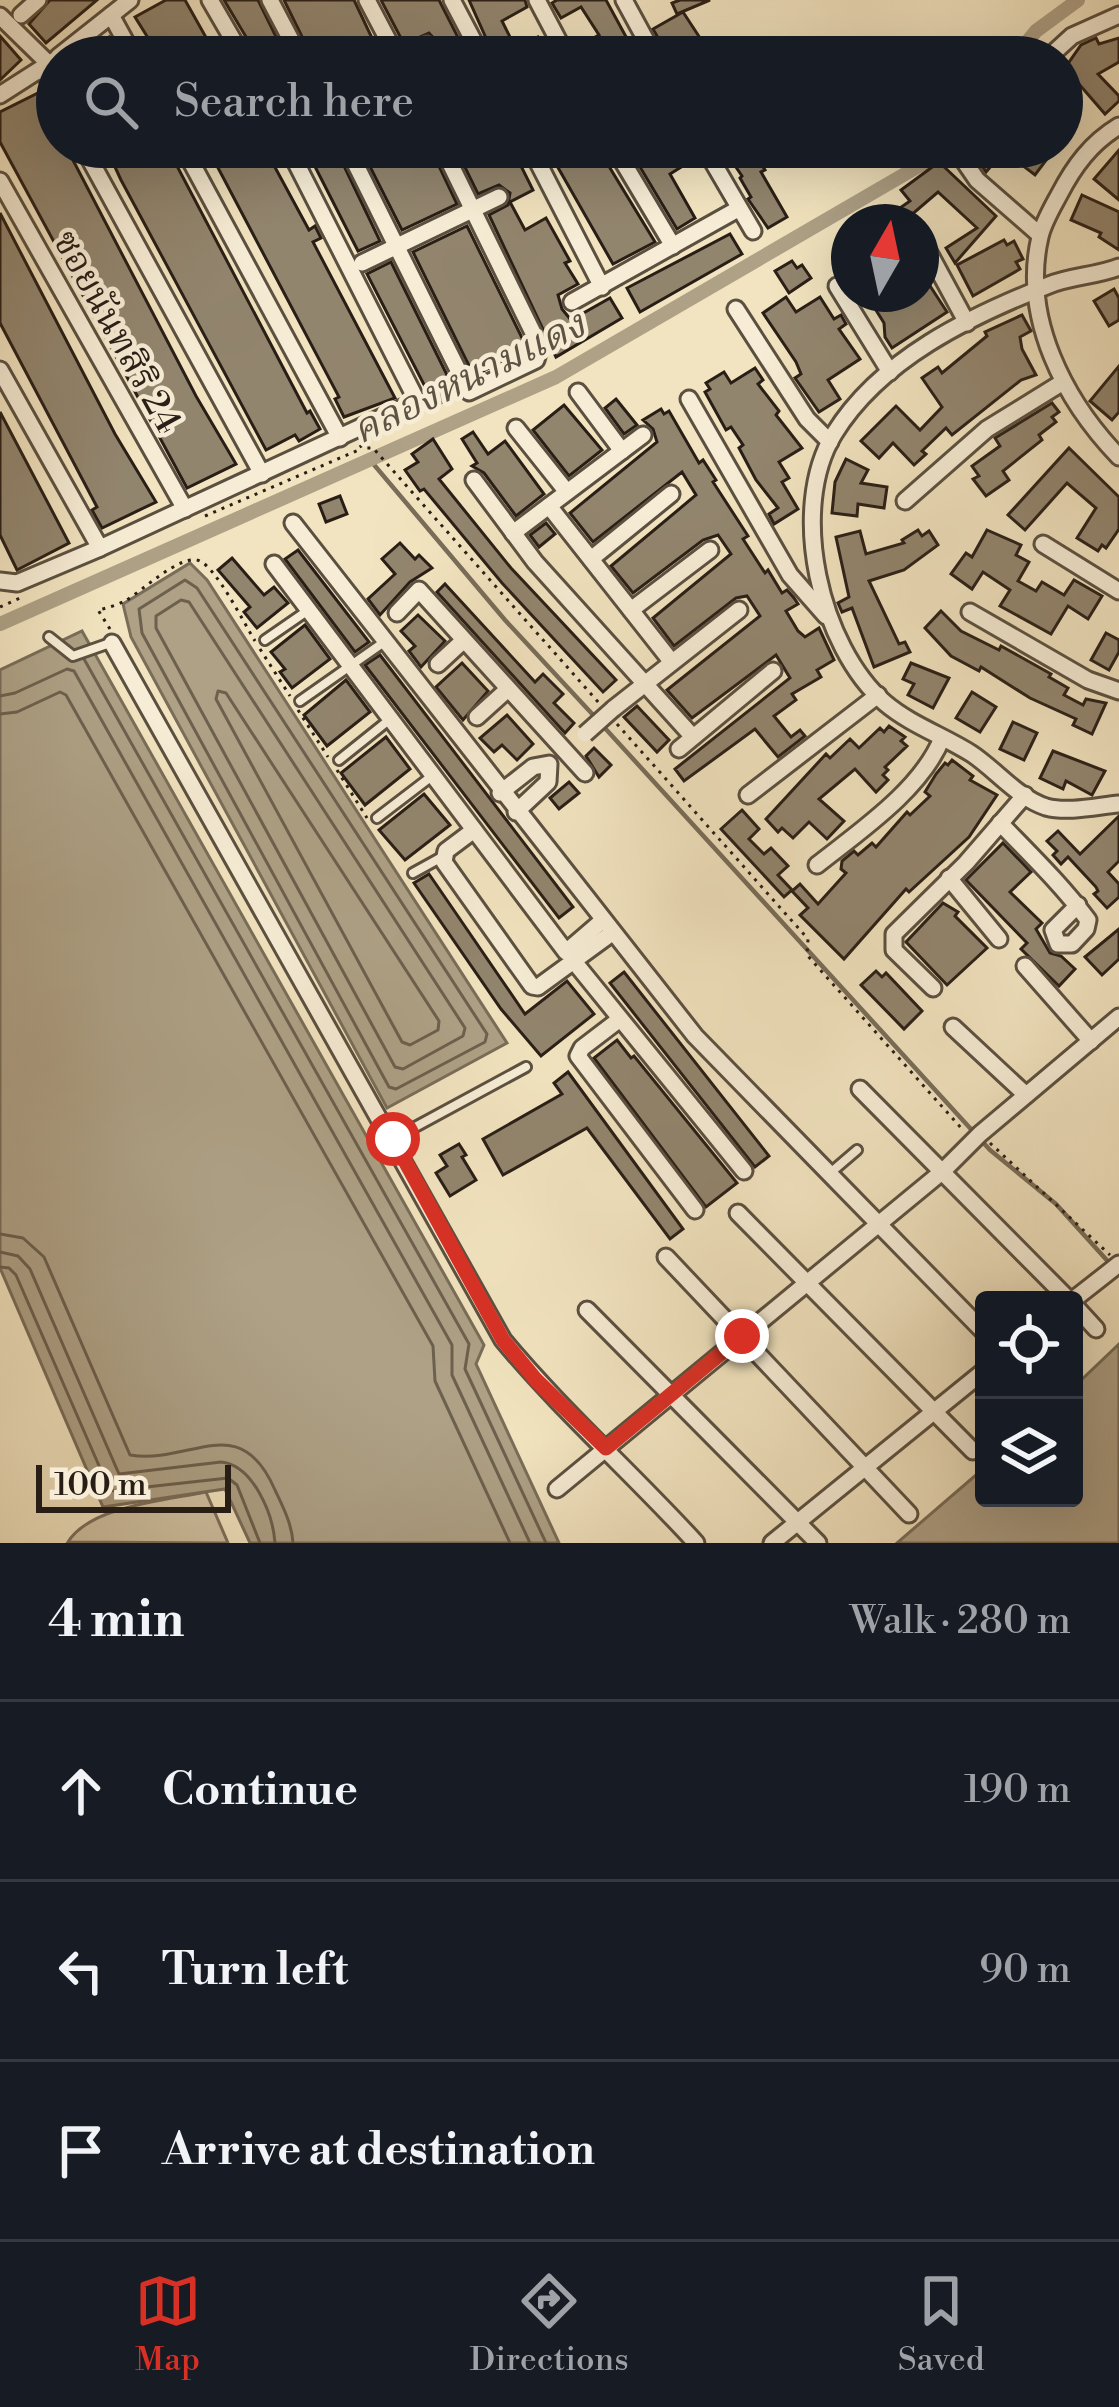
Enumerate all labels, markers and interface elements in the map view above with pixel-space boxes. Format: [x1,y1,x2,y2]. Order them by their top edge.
search box [36,36,1083,168]
icon: search [78,69,144,135]
text: Search here [174,74,414,131]
north arrow [831,204,939,312]
street label: ซอยนันทสิริ 24 [42,223,190,441]
water label: คลองหนามแดง [344,300,595,456]
route start [366,1112,420,1166]
map controls [975,1291,1083,1507]
button: locate [975,1291,1083,1399]
route end [715,1309,769,1363]
button: layers [975,1399,1083,1507]
scale bar [36,1459,231,1512]
text: 100 m [54,1465,147,1506]
text: 4 min [48,1589,184,1653]
text: Walk · 280 m [850,1597,1071,1646]
icon: ahead [48,1758,114,1824]
text: Continue [162,1762,358,1819]
text: 190 m [964,1766,1071,1815]
icon: left [48,1938,114,2004]
text: Turn left [162,1942,348,1999]
text: 90 m [979,1946,1071,1995]
icon: arrive [48,2118,114,2184]
text: Arrive at destination [162,2122,595,2179]
tab: Map [135,2268,201,2381]
tab: Directions [470,2268,629,2381]
tab: Saved [898,2268,984,2381]

